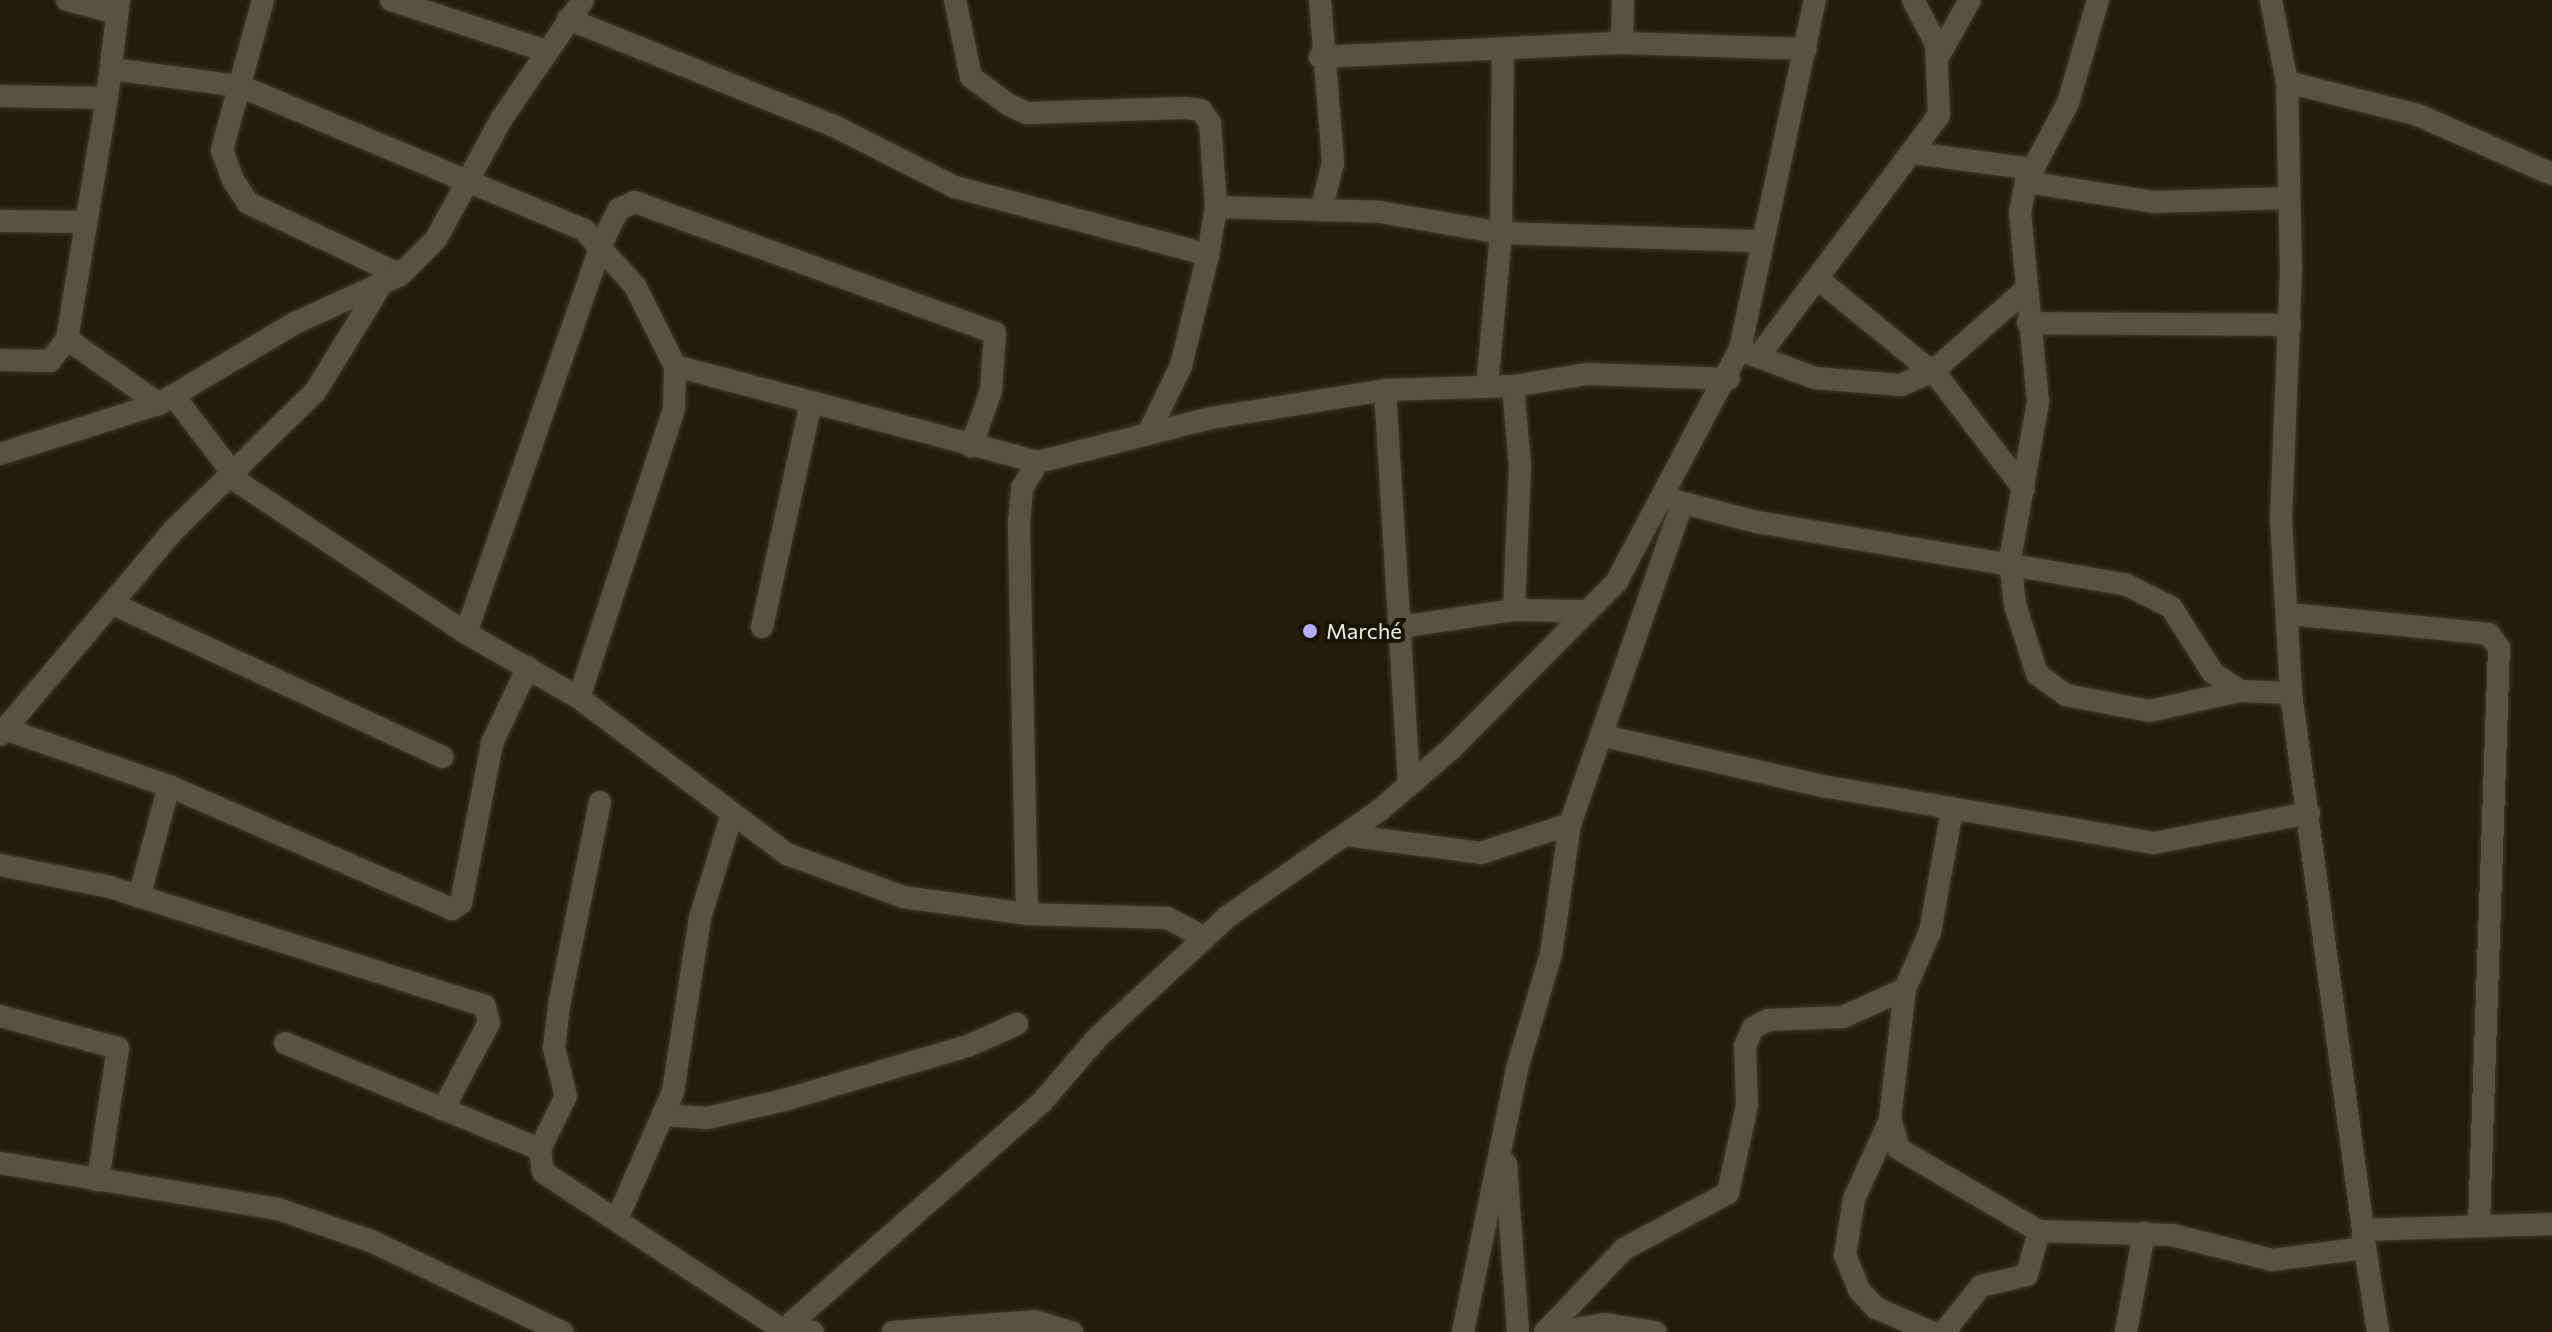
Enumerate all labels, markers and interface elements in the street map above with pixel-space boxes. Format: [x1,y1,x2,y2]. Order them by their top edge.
place label: Marché [1326,618,1402,644]
marker: Marché [1301,622,1319,640]

